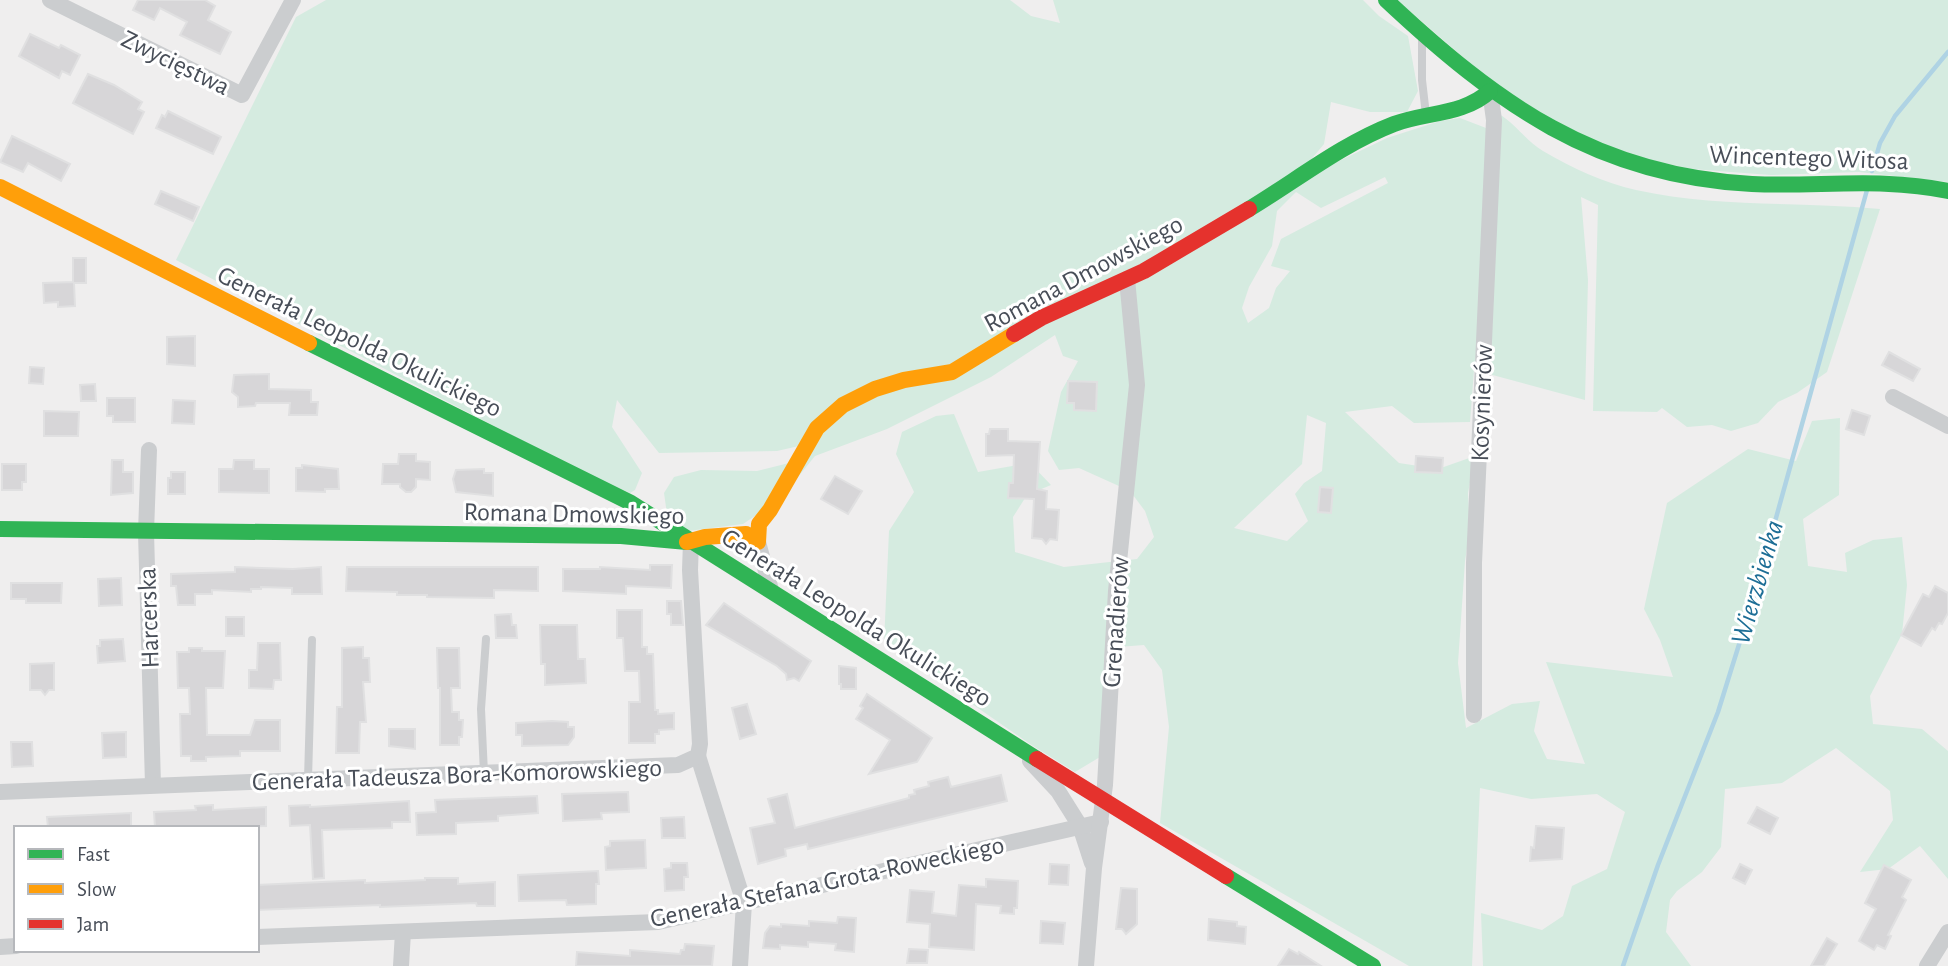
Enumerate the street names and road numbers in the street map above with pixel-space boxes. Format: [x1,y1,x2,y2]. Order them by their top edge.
street label: Zwycięstwa [117,26,234,100]
street label: Wincentego Witosa [1709,142,1909,174]
street label: Romana Dmowskiego [980,211,1187,337]
street label: Generała Leopolda Okulickiego [213,262,506,422]
street label: Kosynierów [1467,344,1497,462]
street label: Romana Dmowskiego [463,499,685,529]
street label: Generała Leopolda Okulickiego [717,524,996,712]
street label: Grenadierów [1098,555,1134,688]
street label: Harcerska [134,567,164,669]
street label: Generała Tadeusza Bora-Komorowskiego [252,755,662,795]
street label: Generała Stefana Grota-Roweckiego [648,832,1006,932]

